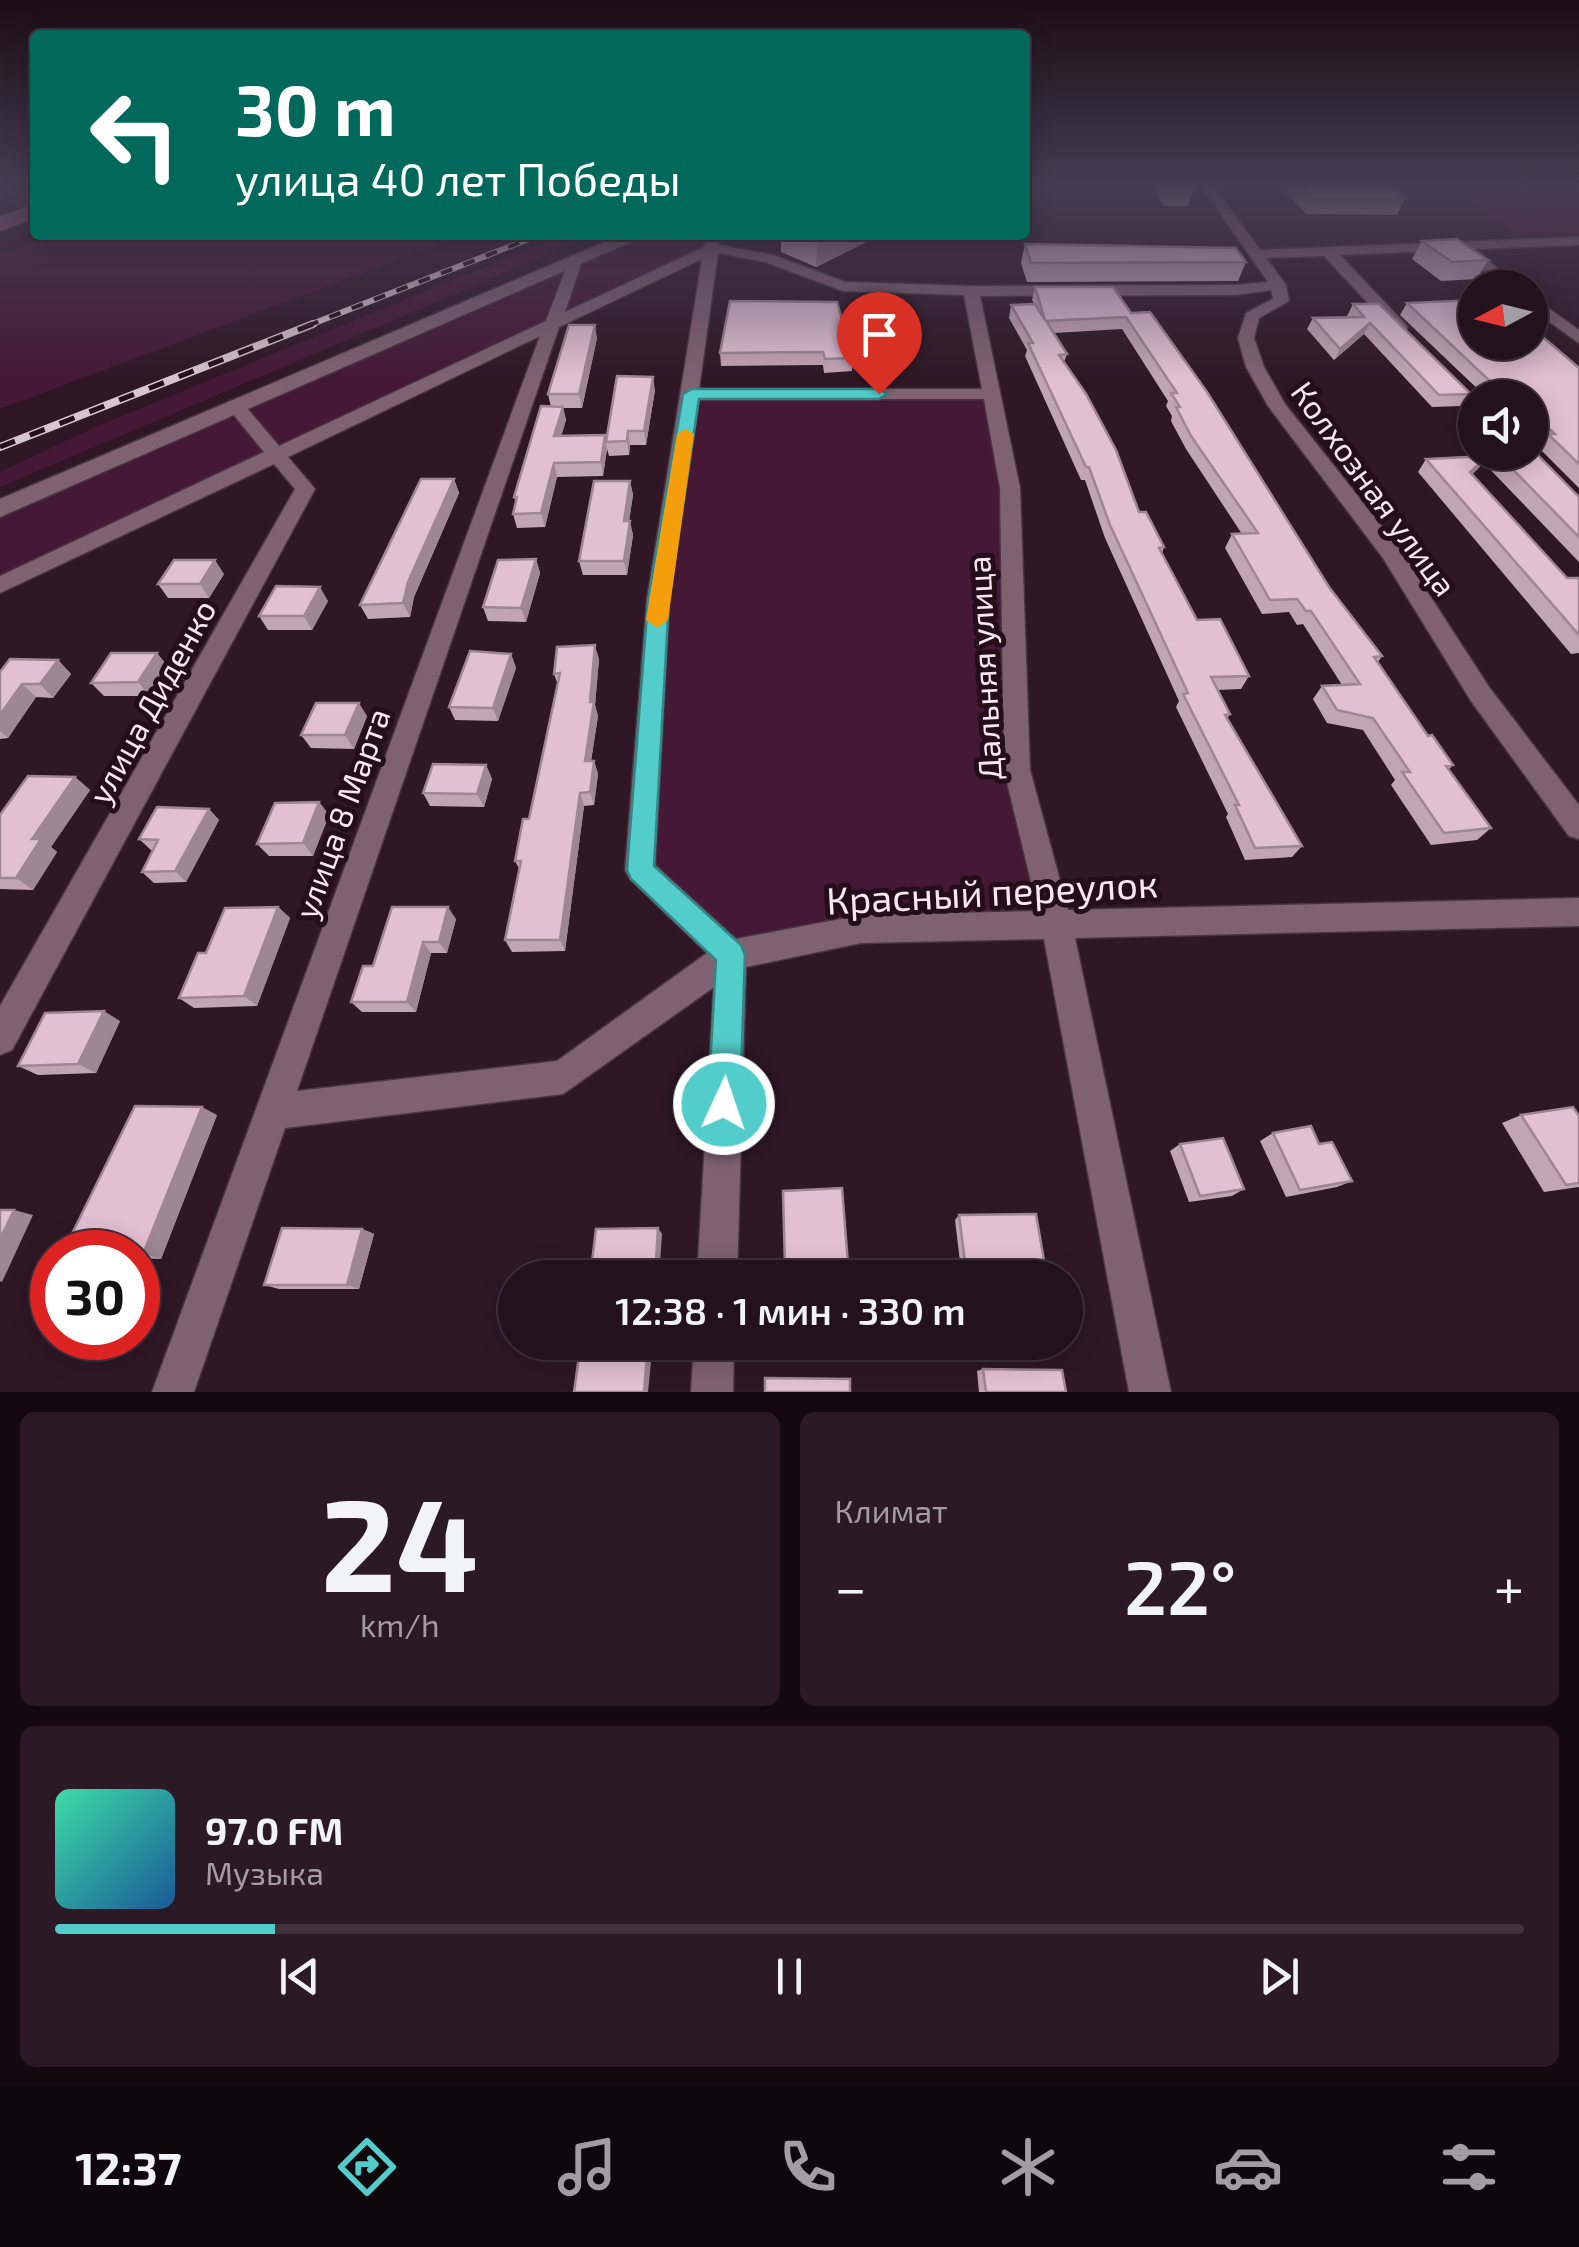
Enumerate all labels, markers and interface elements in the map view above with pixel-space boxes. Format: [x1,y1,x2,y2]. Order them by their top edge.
text: 30 m [235,66,396,150]
icon: left [70,70,200,200]
text: улица 40 лет Победы [235,151,681,205]
north arrow [1458,270,1548,360]
map controls [1458,270,1548,470]
pin [837,292,922,395]
icon: arrive [852,307,907,362]
street label: Колхозная улица [1284,373,1466,603]
button: sound [1458,380,1548,470]
street label: Дальняя улица [958,555,1009,781]
street label: улица Диденко [79,592,224,810]
street label: улица 8 Марта [285,703,398,924]
street label: Красный переулок [825,859,1159,923]
position arrow [672,1052,776,1156]
speed limit sign: 30 [30,1230,160,1360]
text: 12:38 · 1 мин · 330 m [615,1287,966,1333]
text: 24 [321,1462,479,1618]
text: Климат [835,1491,948,1529]
text: 22° [1124,1540,1236,1630]
text: − [835,1553,867,1619]
text: + [1494,1553,1524,1619]
text: km/h [360,1605,439,1643]
text: 97.0 FM [205,1807,343,1853]
text: Музыка [205,1853,324,1891]
icon: previous [272,1949,327,2004]
icon: pause [762,1949,817,2004]
icon: next [1252,1949,1307,2004]
icon: directions [332,2132,402,2202]
icon: music [552,2132,622,2202]
icon: phone [773,2132,843,2202]
icon: climate [993,2132,1063,2202]
icon: car [1213,2132,1283,2202]
icon: filters [1434,2132,1504,2202]
text: 12:37 [75,2140,182,2194]

